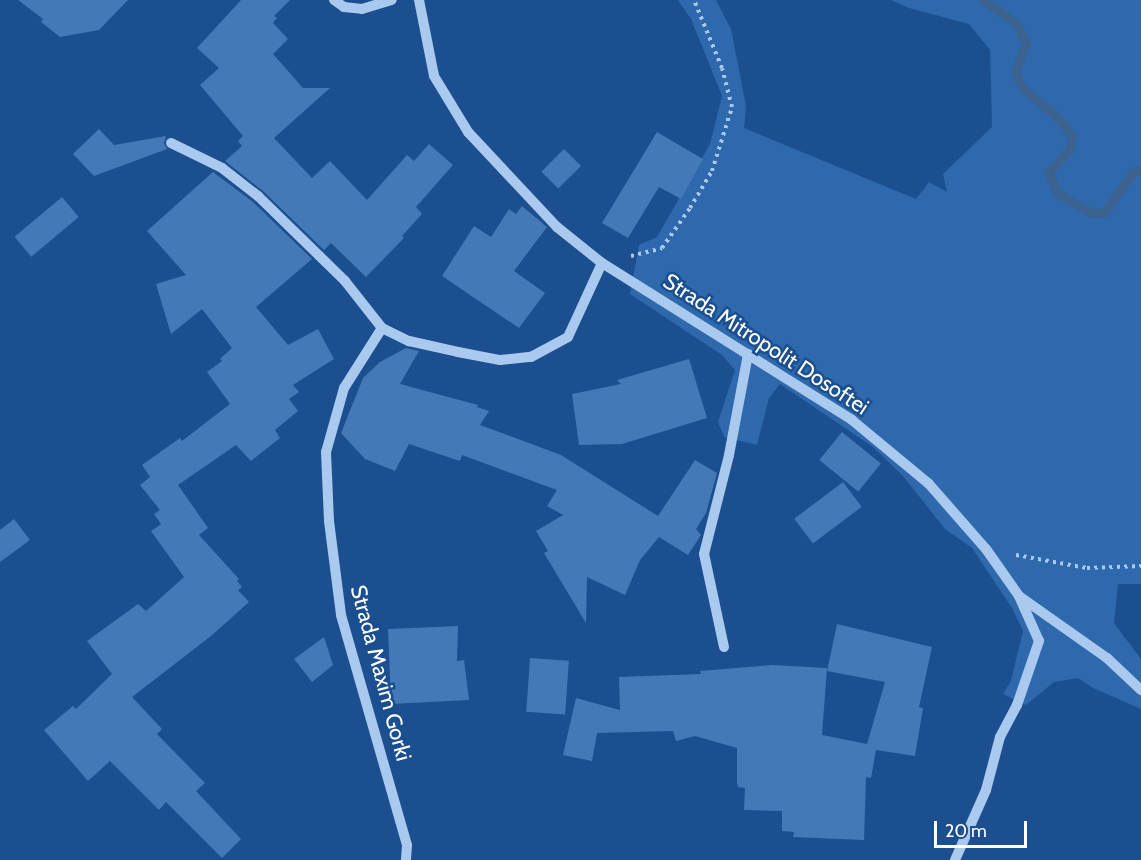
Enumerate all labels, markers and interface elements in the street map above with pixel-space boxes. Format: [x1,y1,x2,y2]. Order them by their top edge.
street label: Strada Mitropolit Dosoftei [658,268,874,420]
street label: Strada Maxim Gorki [345,582,417,764]
scale bar [937,809,1030,847]
text: 20 m [945,820,987,842]

